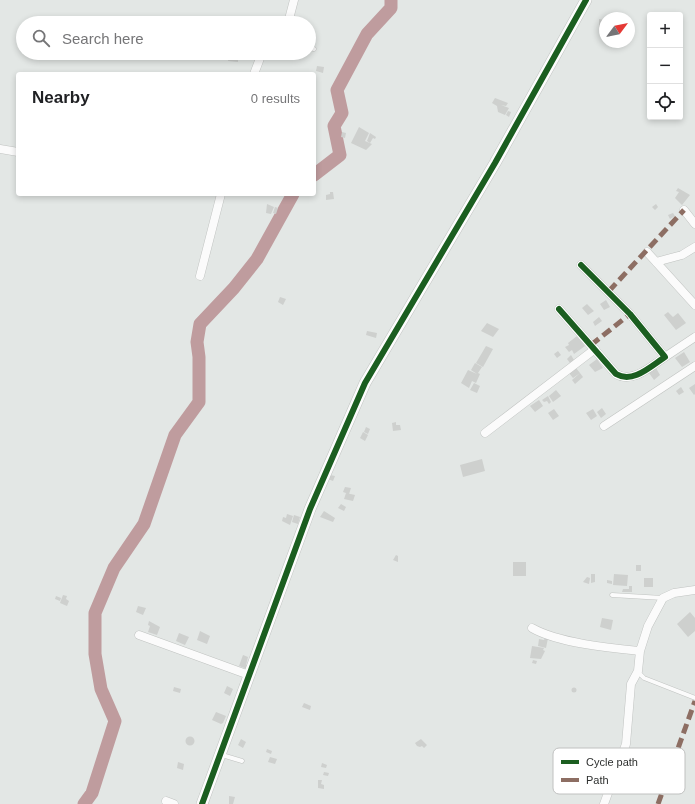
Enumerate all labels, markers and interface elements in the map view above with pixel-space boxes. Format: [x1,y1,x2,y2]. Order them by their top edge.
north arrow [599,12,635,48]
map controls [647,12,683,120]
button: + [647,12,683,48]
search box [16,16,316,60]
icon: search [30,27,52,49]
text: Search here [62,30,144,47]
button: − [647,48,683,84]
button: locate [647,84,683,120]
text: Nearby [32,88,90,107]
text: 0 results [251,91,300,106]
legend [553,748,685,794]
text: Cycle path [586,756,638,768]
text: Path [586,774,609,786]

